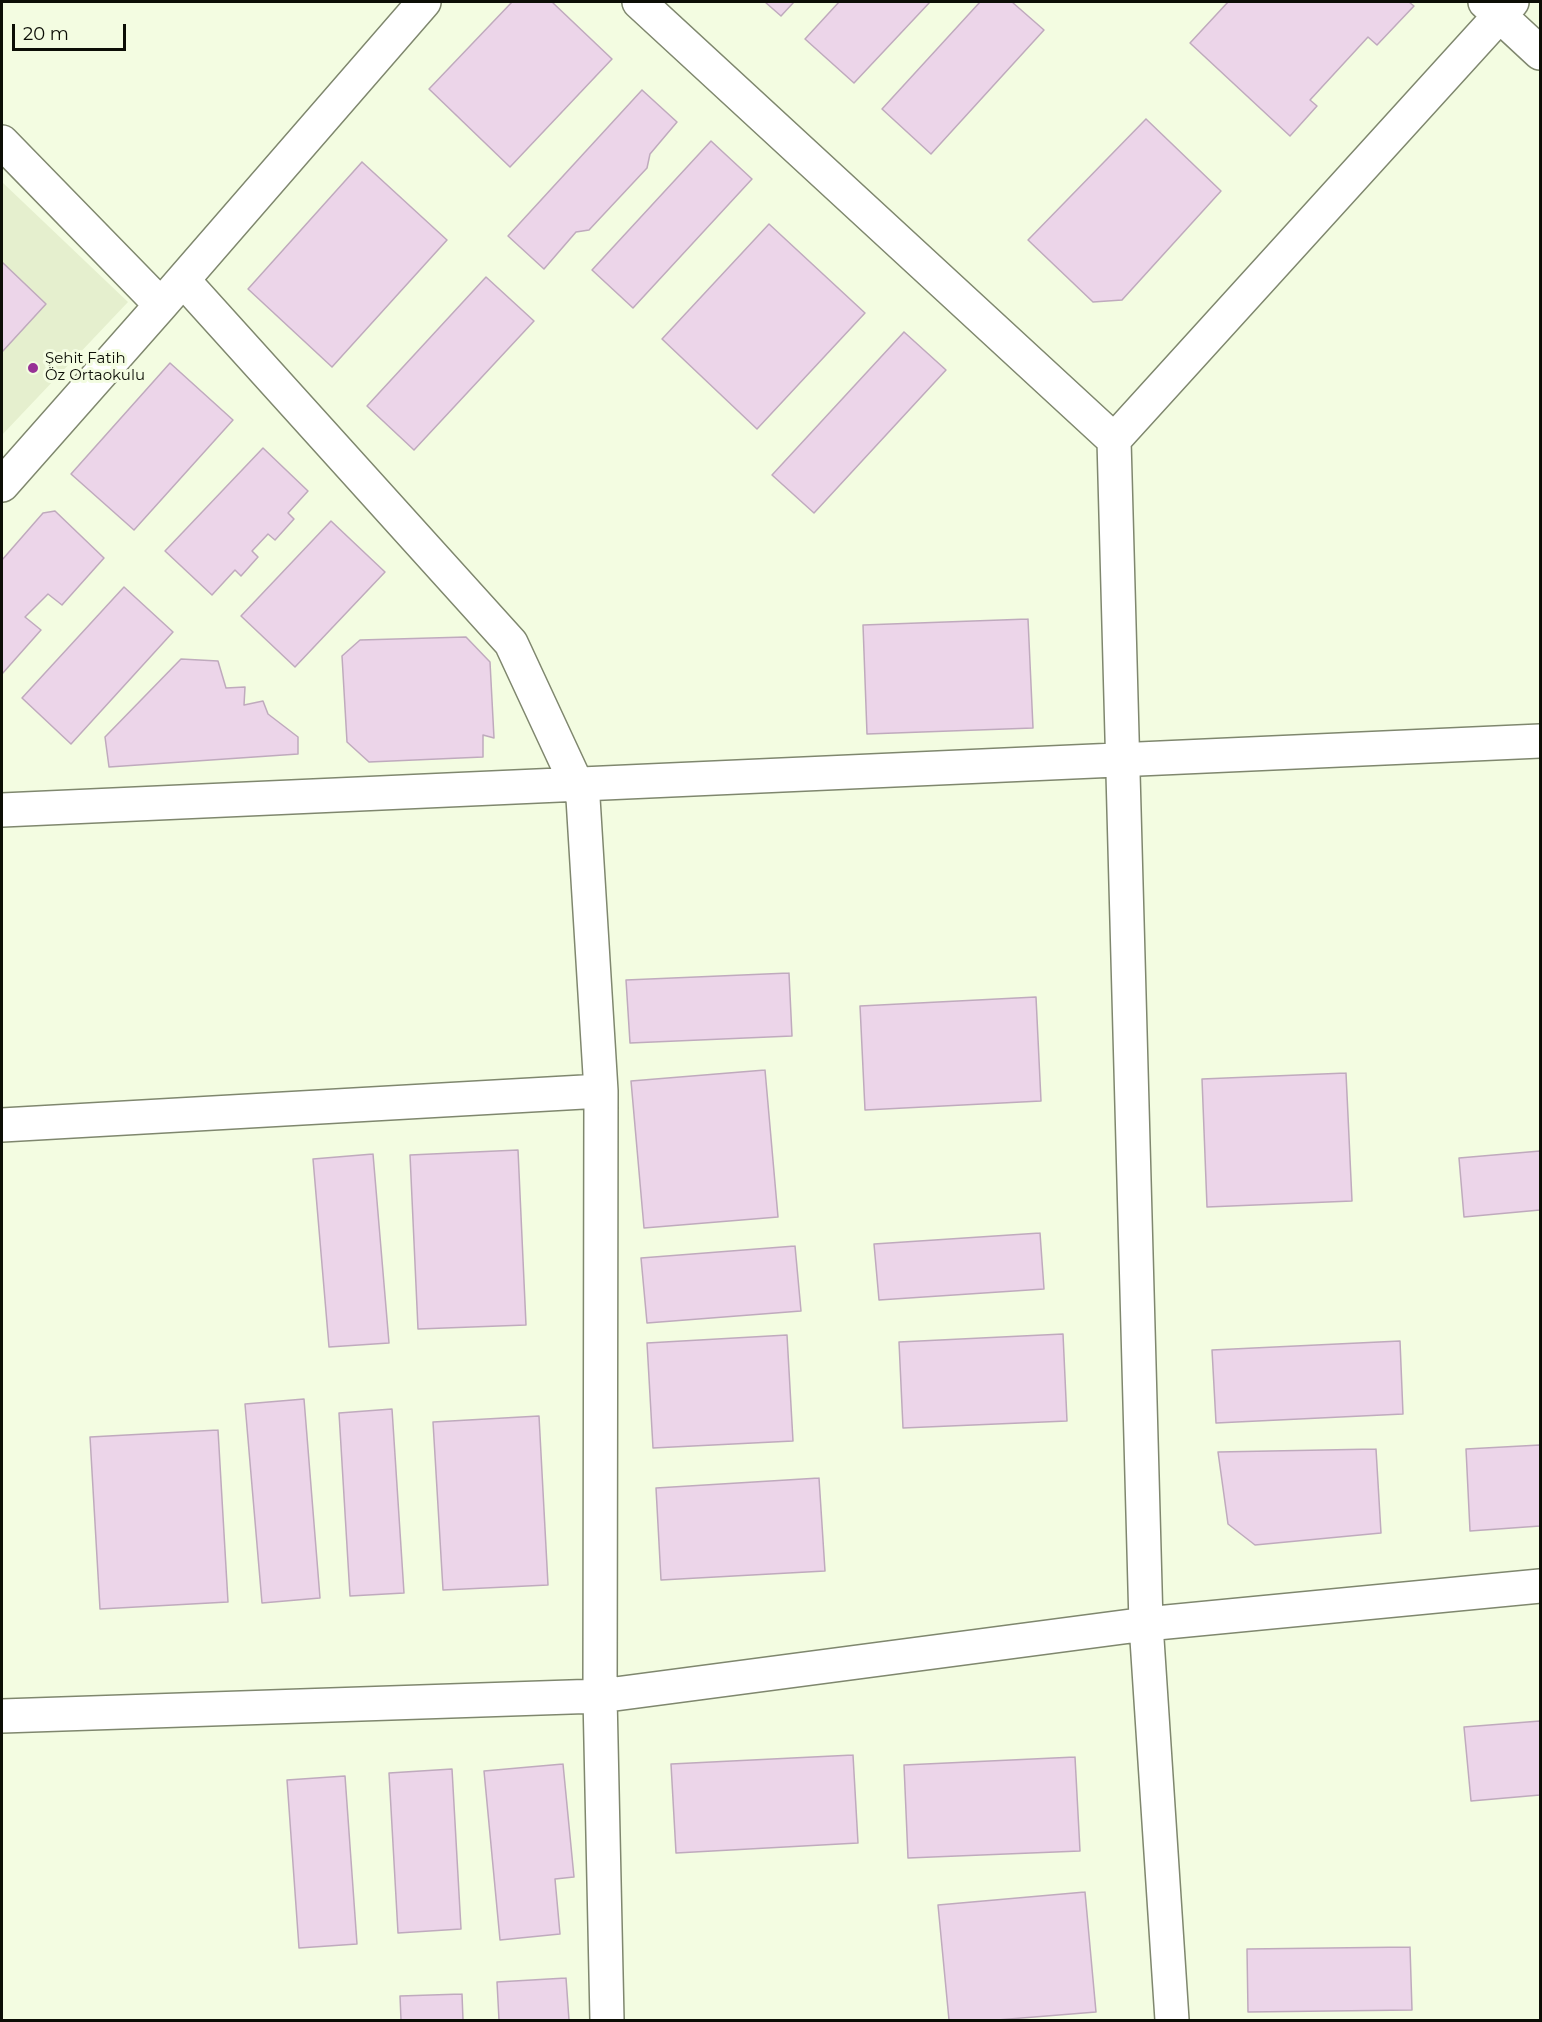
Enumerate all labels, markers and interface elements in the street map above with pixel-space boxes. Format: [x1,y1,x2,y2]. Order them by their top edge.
scale bar [15,12,129,50]
text: 20 m [23,23,69,45]
place label: Şehit Fatih Öz Ortaokulu [45,350,145,385]
marker: Şehit Fatih Öz Ortaokulu [26,361,40,375]

